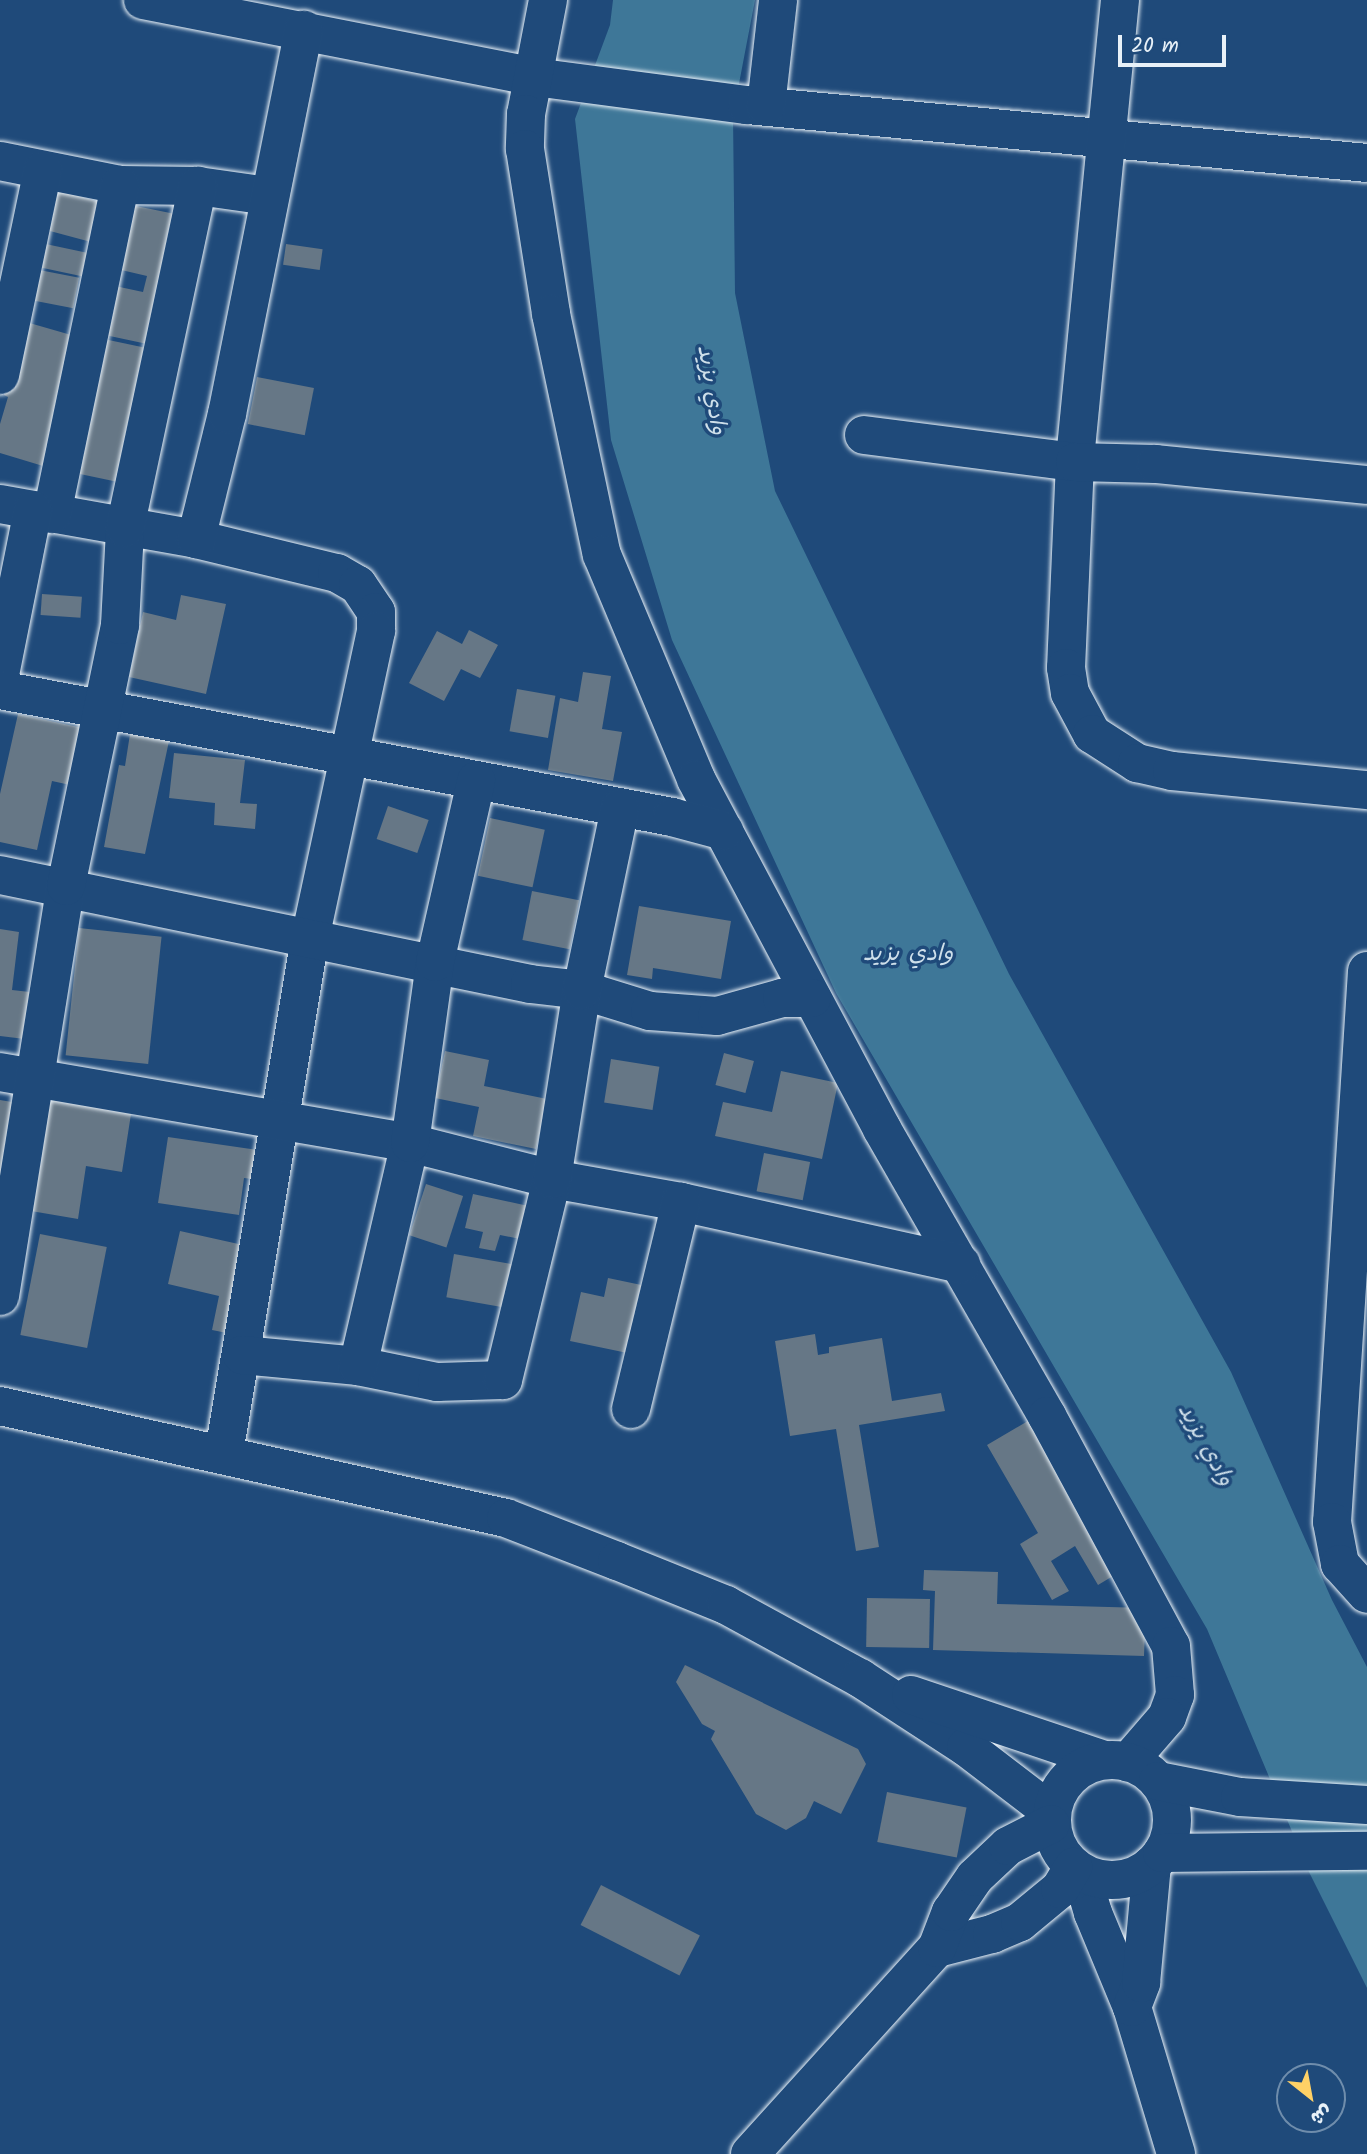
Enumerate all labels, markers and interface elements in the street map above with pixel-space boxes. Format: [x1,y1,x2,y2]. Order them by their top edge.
scale bar [1122,21,1230,65]
text: 20 m [1131,30,1179,63]
water label: وادي يزيد [690,343,732,437]
water label: وادي يزيد [863,940,953,968]
water label: وادي يزيد [1171,1399,1239,1491]
north arrow [1276,2063,1346,2133]
text: ش [1304,2096,1337,2133]

